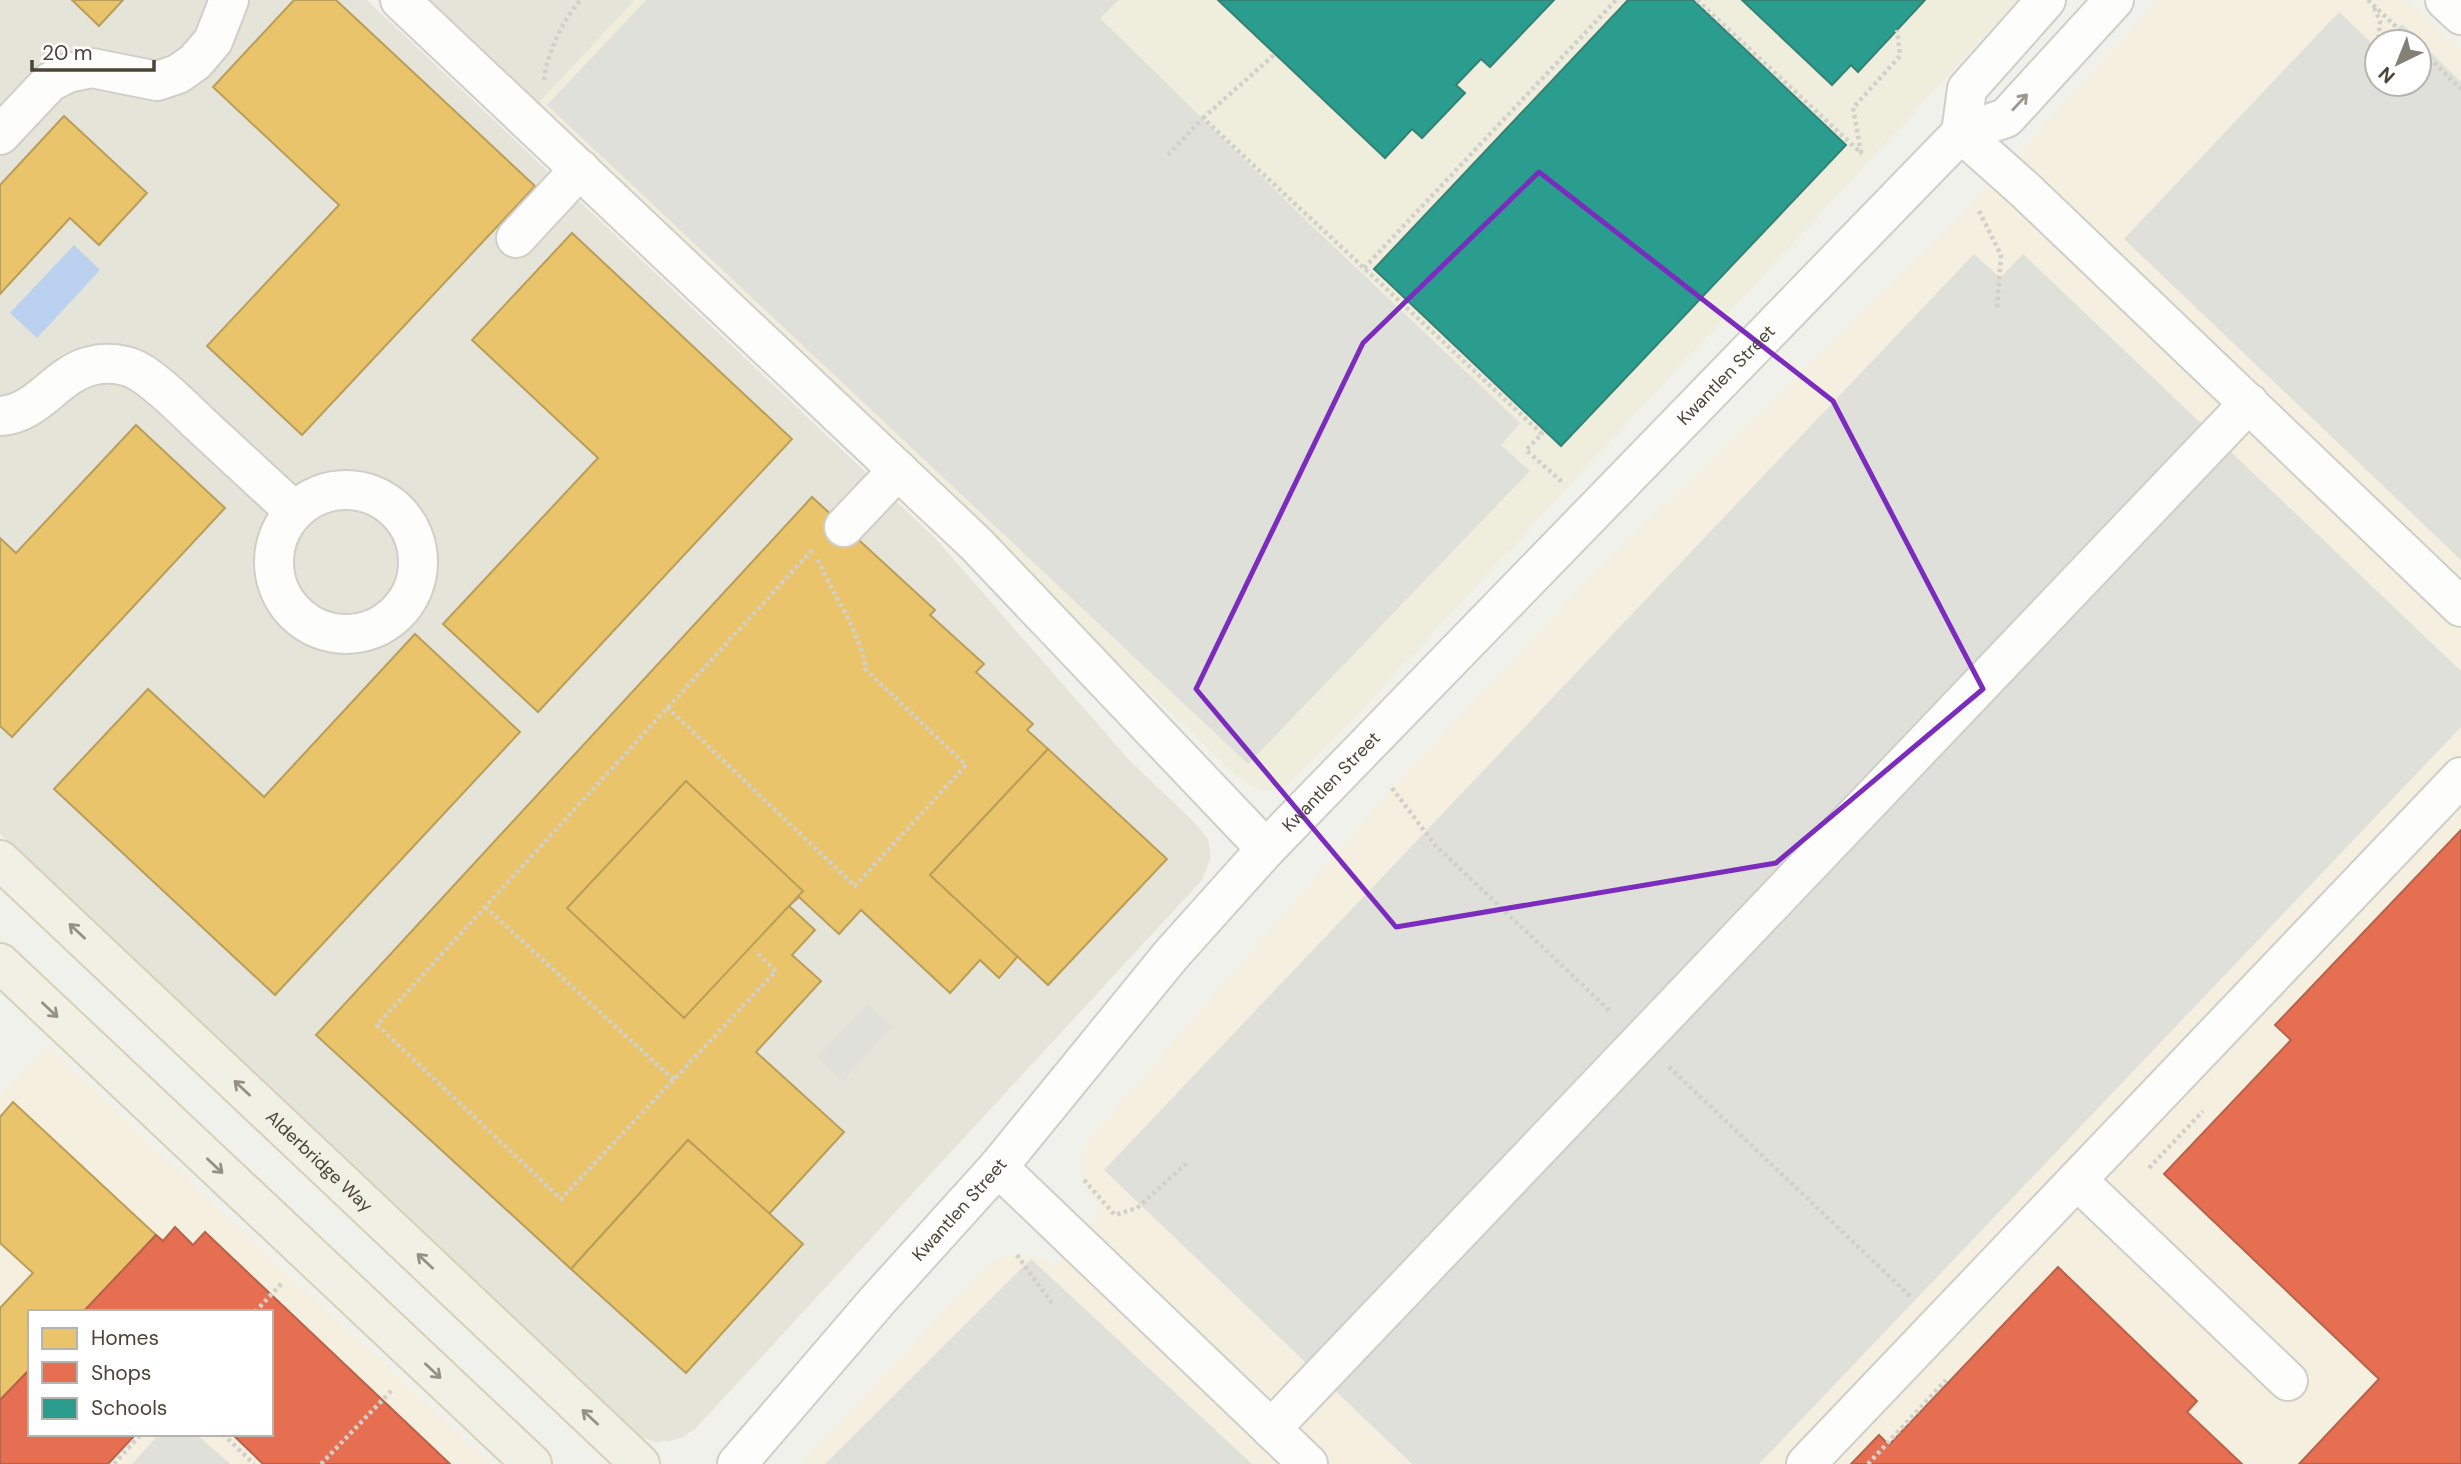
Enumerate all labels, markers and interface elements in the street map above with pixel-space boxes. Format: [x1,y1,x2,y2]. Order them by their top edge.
scale bar [32,28,154,72]
north arrow [2363,28,2433,98]
text: 20 m [42,39,93,67]
text: N [2373,61,2400,89]
one-way arrow [2012,93,2028,111]
street label: Kwantlen Street [1672,320,1780,430]
street label: Kwantlen Street [1277,726,1385,837]
one-way arrow [69,923,86,940]
one-way arrow [41,1001,58,1018]
one-way arrow [234,1079,251,1096]
street label: Alderbridge Way [261,1105,378,1218]
street label: Kwantlen Street [907,1153,1012,1266]
one-way arrow [206,1157,223,1174]
one-way arrow [417,1252,434,1269]
legend [28,1310,273,1436]
text: Homes [91,1324,159,1352]
text: Shops [91,1359,151,1387]
one-way arrow [424,1363,442,1379]
text: Schools [91,1394,167,1422]
one-way arrow [582,1409,599,1426]

